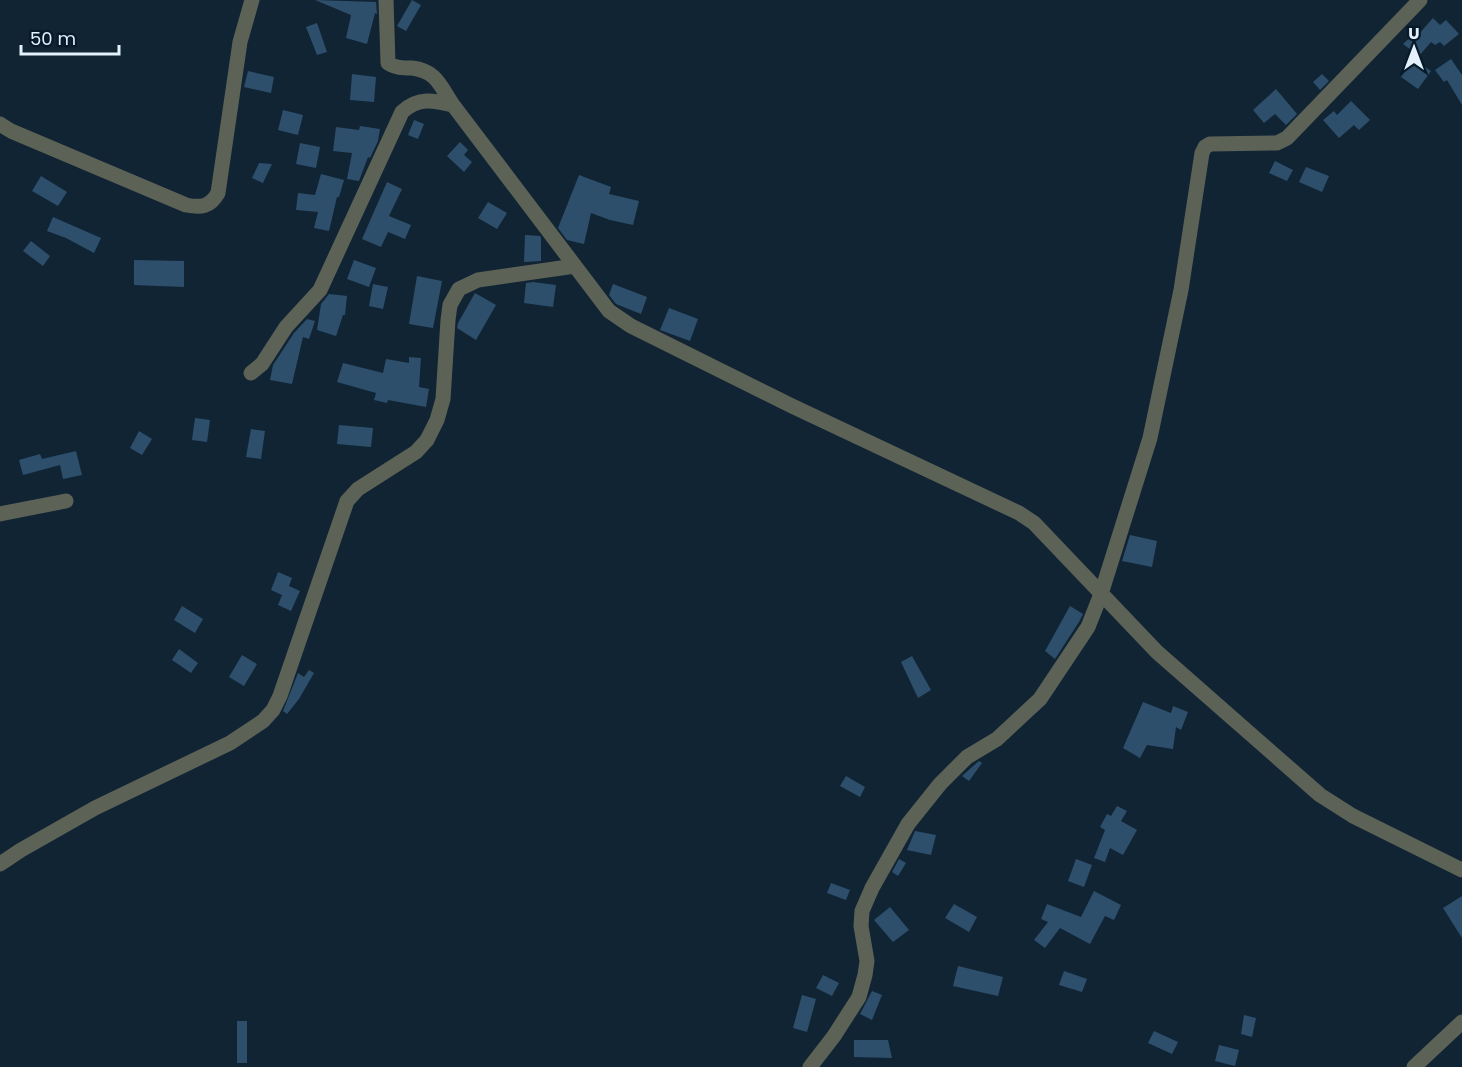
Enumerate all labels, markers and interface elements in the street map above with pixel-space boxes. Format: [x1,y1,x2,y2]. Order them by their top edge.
scale bar [21,18,118,56]
north arrow [1384,18,1444,78]
text: U [1408,22,1420,45]
text: 50 m [30,26,76,51]

